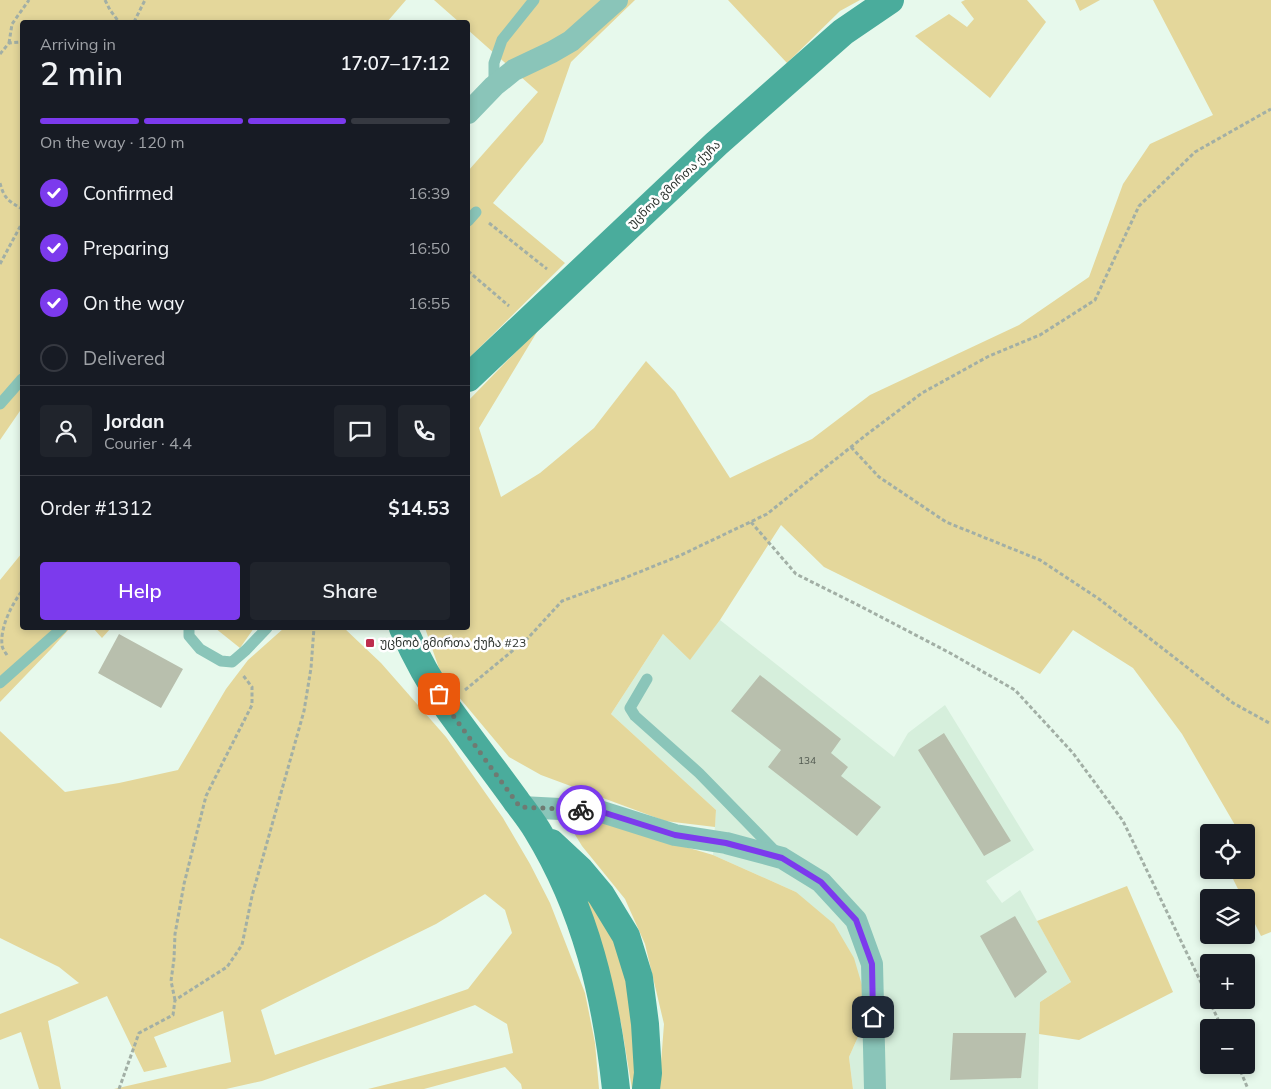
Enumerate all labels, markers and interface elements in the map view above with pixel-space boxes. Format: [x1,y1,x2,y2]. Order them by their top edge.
text: Arriving in [40,34,116,54]
text: 17:07–17:12 [340,51,450,75]
text: 2 min [40,53,123,93]
text: On the way · 120 m [40,132,185,152]
street label: უცნობ გმირთა ქუჩა [624,137,723,231]
icon: check [40,179,68,207]
text: Confirmed [83,181,174,205]
text: 16:39 [408,183,450,203]
icon: check [40,234,68,262]
text: Preparing [83,236,169,260]
text: 16:50 [408,238,450,258]
icon: check [40,289,68,317]
text: On the way [83,291,185,315]
text: 16:55 [408,293,450,313]
text: Delivered [83,346,165,370]
button: person [40,405,92,457]
button: chat [334,405,386,457]
button: phone [398,405,450,457]
text: Jordan [104,409,164,433]
text: Courier · 4.4 [104,433,192,453]
text: Order #1312 [40,496,152,520]
text: $14.53 [388,496,450,520]
button: Help [40,562,240,620]
button: Share [250,562,450,620]
place label: უცნობ გმირთა ქუჩა #23 [380,635,526,650]
marker: უცნობ გმირთა ქუჩა #23 [364,637,376,649]
pin [418,673,460,715]
icon: bag [425,680,453,708]
house number: 134 [798,754,816,767]
courier [556,785,606,835]
icon: bike [567,796,595,824]
map controls [1200,824,1255,1074]
button: locate [1200,824,1255,879]
button: layers [1200,889,1255,944]
button: + [1200,954,1255,1009]
pin [852,996,894,1038]
icon: home [859,1003,887,1031]
button: − [1200,1019,1255,1074]

